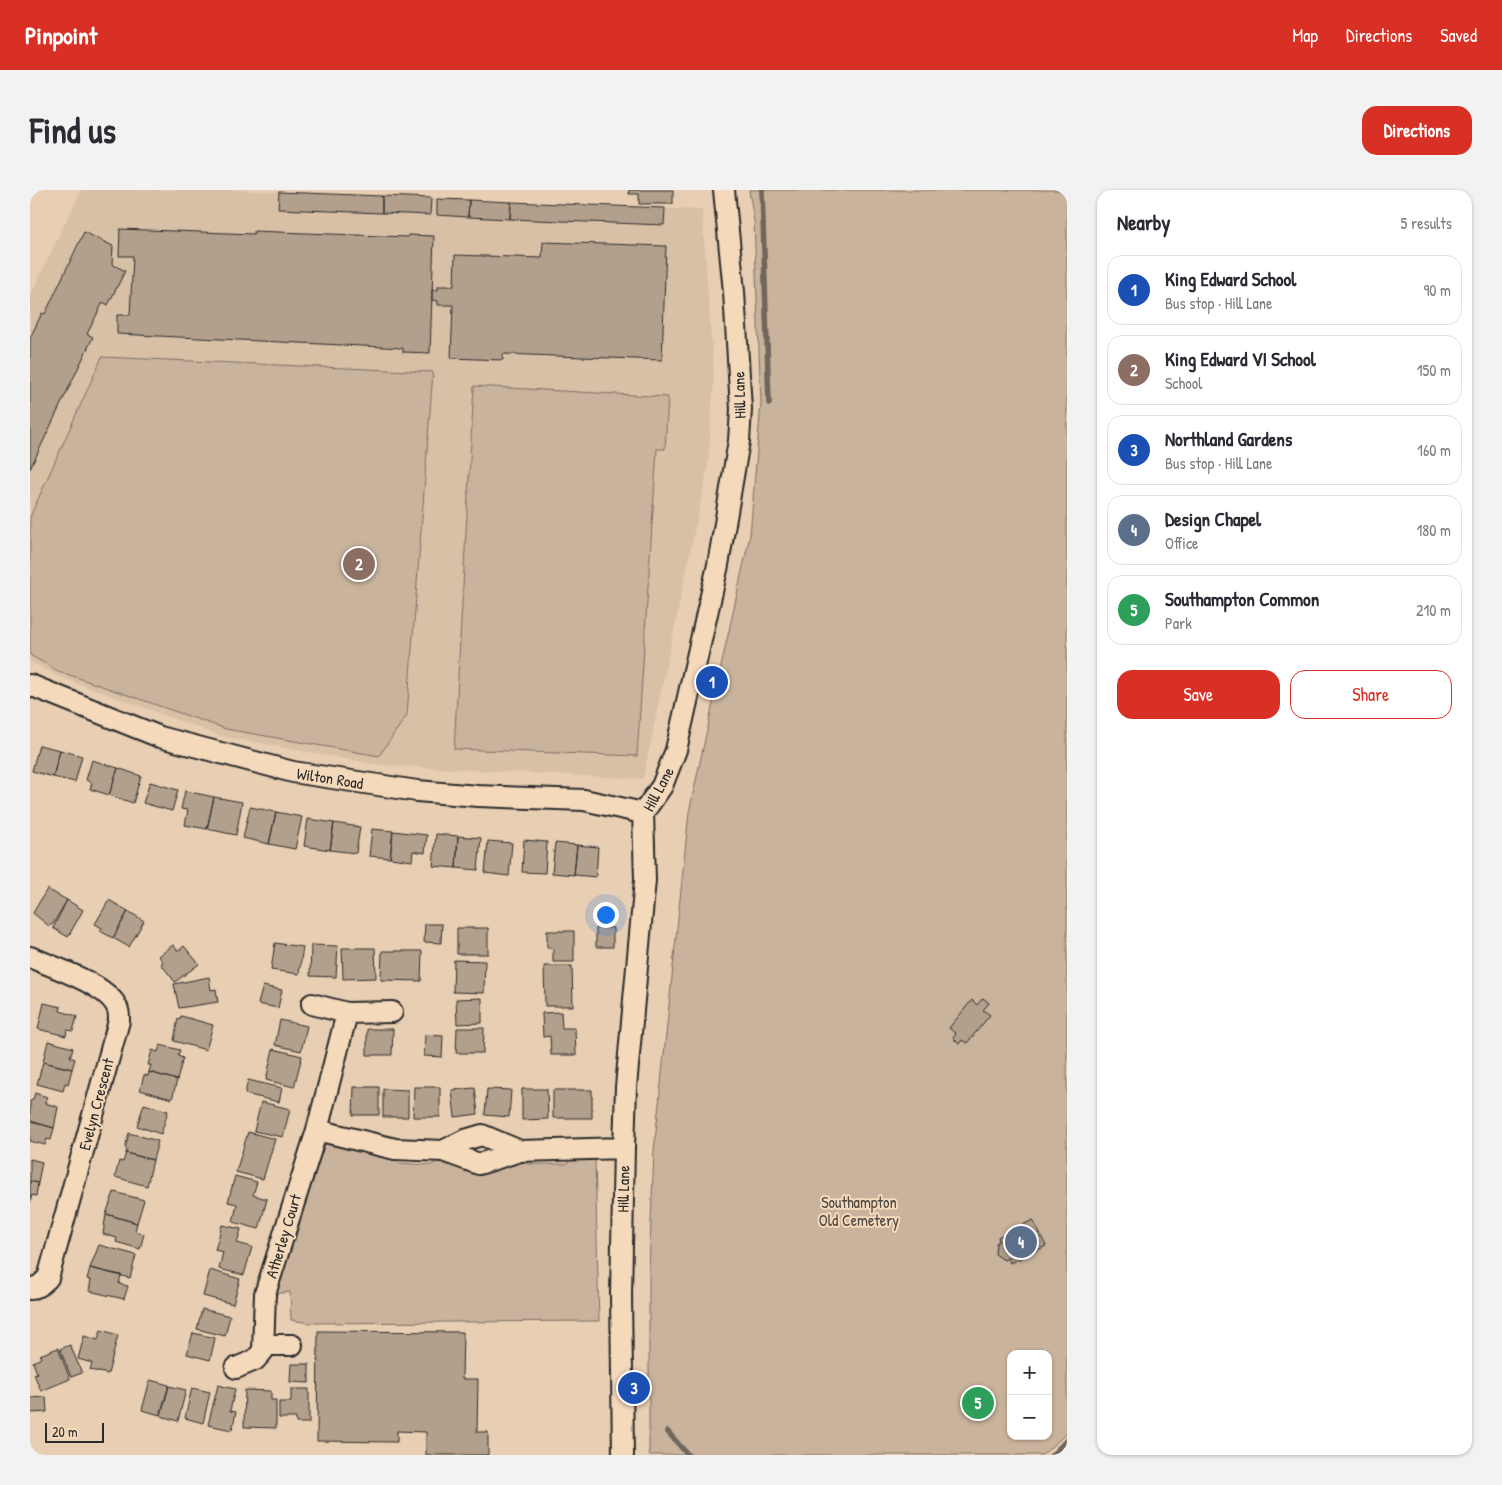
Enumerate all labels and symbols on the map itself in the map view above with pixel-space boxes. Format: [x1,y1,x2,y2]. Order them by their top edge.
street label: Hill Lane [727,370,751,419]
pin: 2 [343,545,375,583]
pin: 1 [696,663,728,701]
street label: Wilton Road [295,762,365,794]
street label: Hill Lane [637,762,679,815]
your location [593,902,619,928]
street label: Evelyn Crescent [73,1055,119,1153]
street label: Hill Lane [612,1164,634,1213]
street label: Atherley Court [260,1191,306,1281]
park label: Southampton Old Cemetery [819,1191,899,1231]
pin: 4 [1005,1223,1037,1261]
pin: 3 [618,1369,650,1407]
pin: 5 [962,1384,994,1422]
scale bar [45,1420,104,1443]

